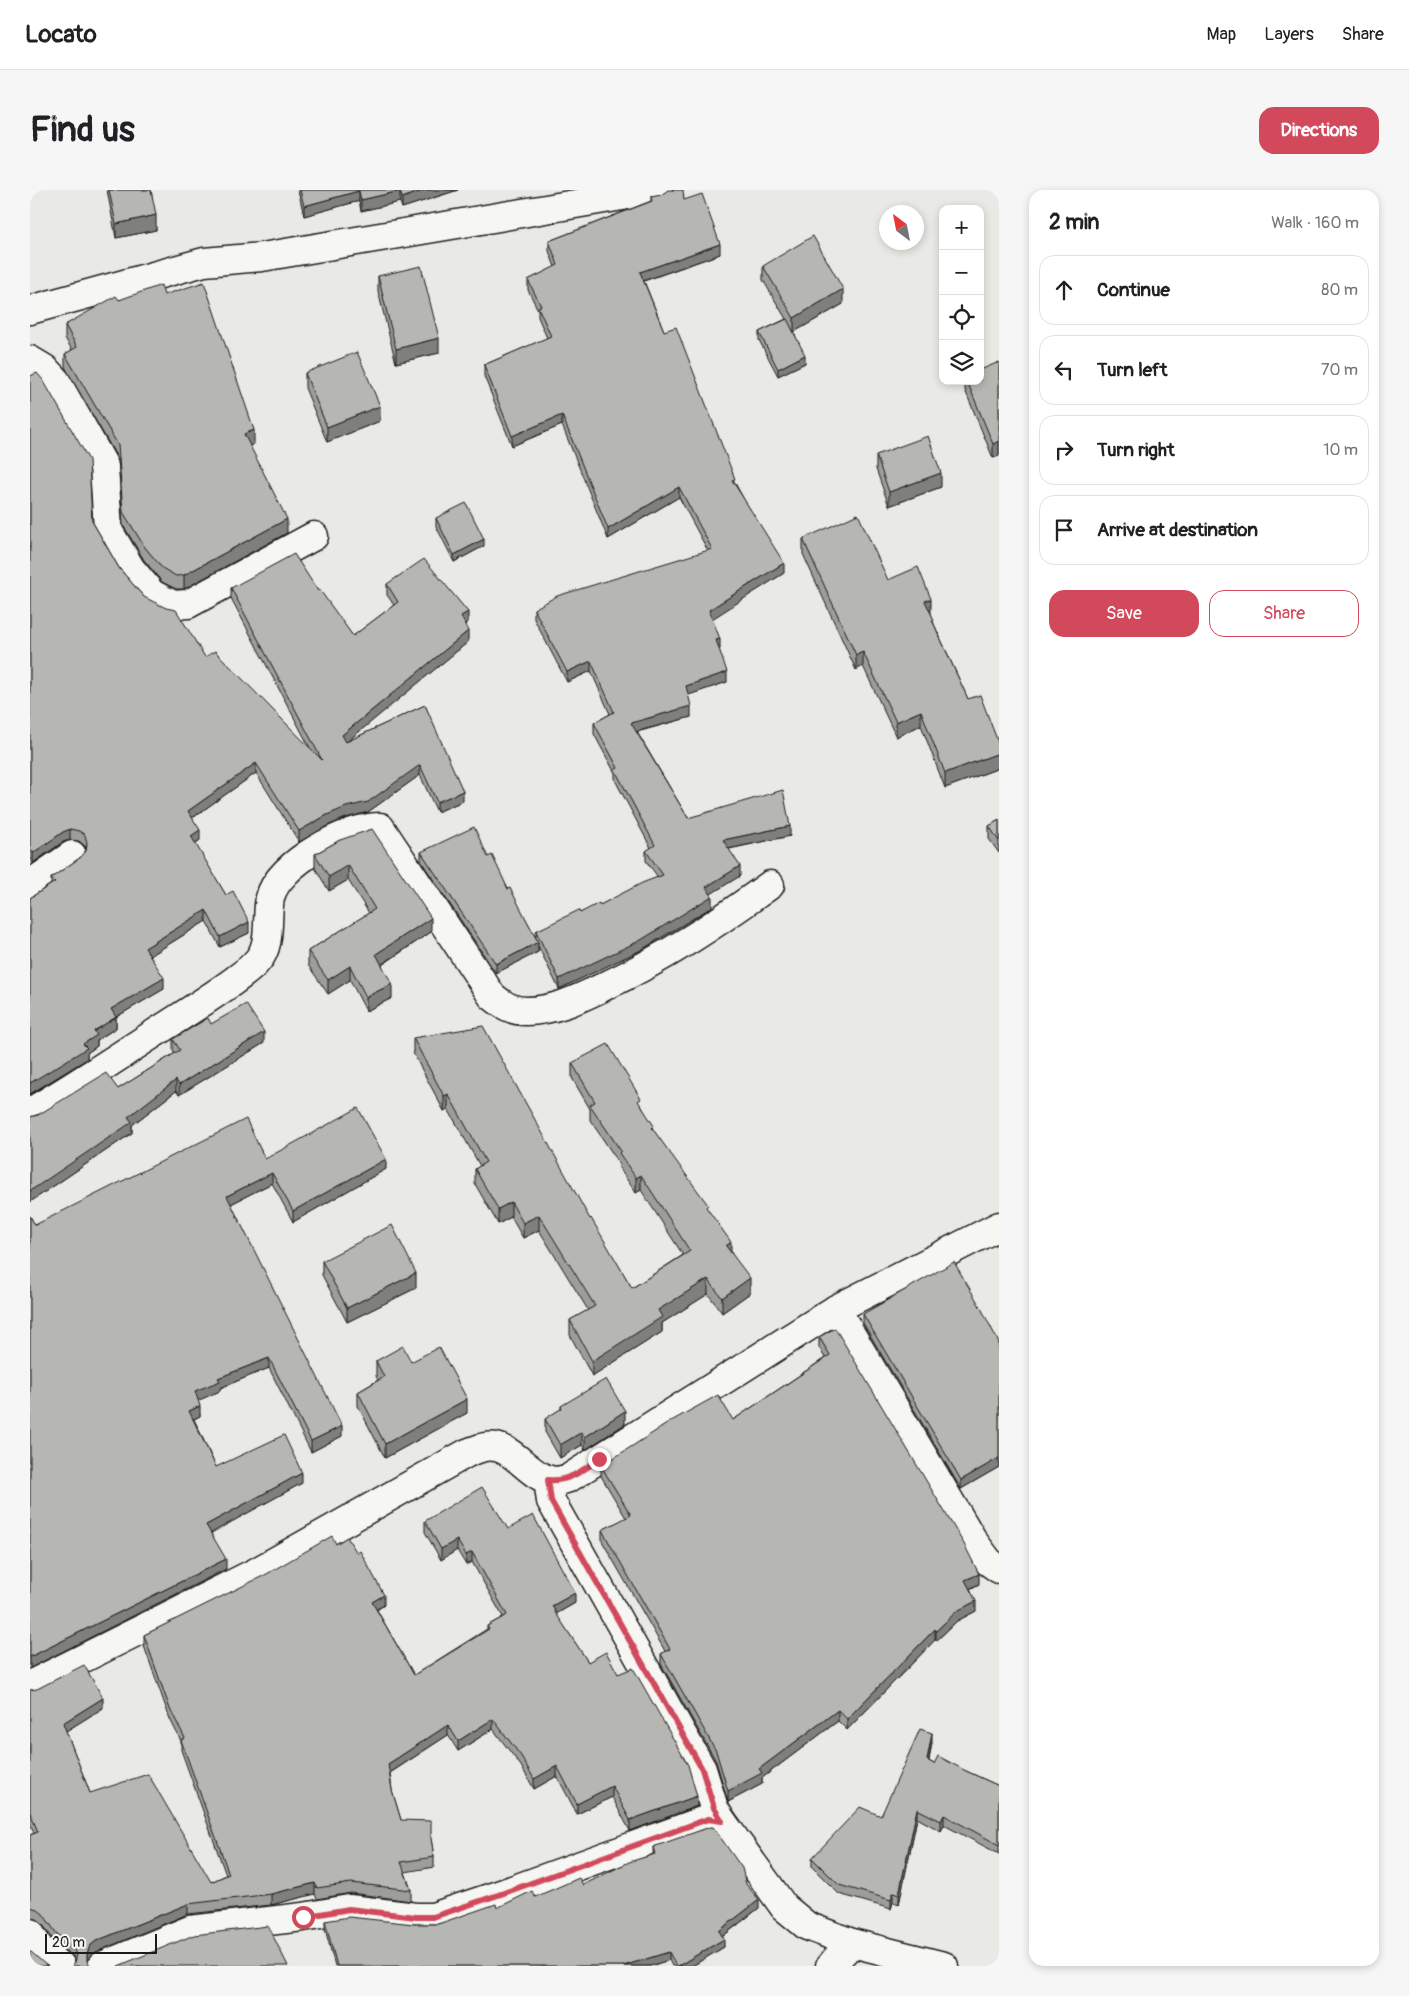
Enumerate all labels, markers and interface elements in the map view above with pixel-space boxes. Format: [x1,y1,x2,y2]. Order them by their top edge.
text: Locato [25,20,97,49]
text: Map [1207,23,1236,46]
text: Layers [1264,23,1314,46]
text: Share [1342,23,1384,46]
button: Directions [1259,107,1379,154]
text: Find us [30,108,135,152]
north arrow [879,205,924,250]
map controls [939,205,984,385]
button: + [939,205,984,250]
text: 2 min [1049,209,1099,236]
text: Walk · 160 m [1271,213,1359,233]
button: − [939,250,984,295]
icon: ahead [1050,276,1078,304]
text: Continue [1097,278,1170,302]
text: 80 m [1321,280,1358,300]
button: locate [939,295,984,340]
button: layers [939,340,984,385]
icon: left [1050,356,1078,384]
text: Turn left [1097,358,1167,382]
text: 70 m [1321,360,1358,380]
icon: right [1050,436,1078,464]
text: Turn right [1097,438,1175,462]
text: 10 m [1323,440,1358,460]
icon: arrive [1050,516,1078,544]
text: Arrive at destination [1097,518,1258,542]
button: Save [1049,590,1199,637]
button: Share [1209,590,1359,637]
route end [588,1448,611,1471]
route start [292,1906,315,1929]
scale bar [45,1931,158,1954]
text: 20 m [52,1934,85,1951]

